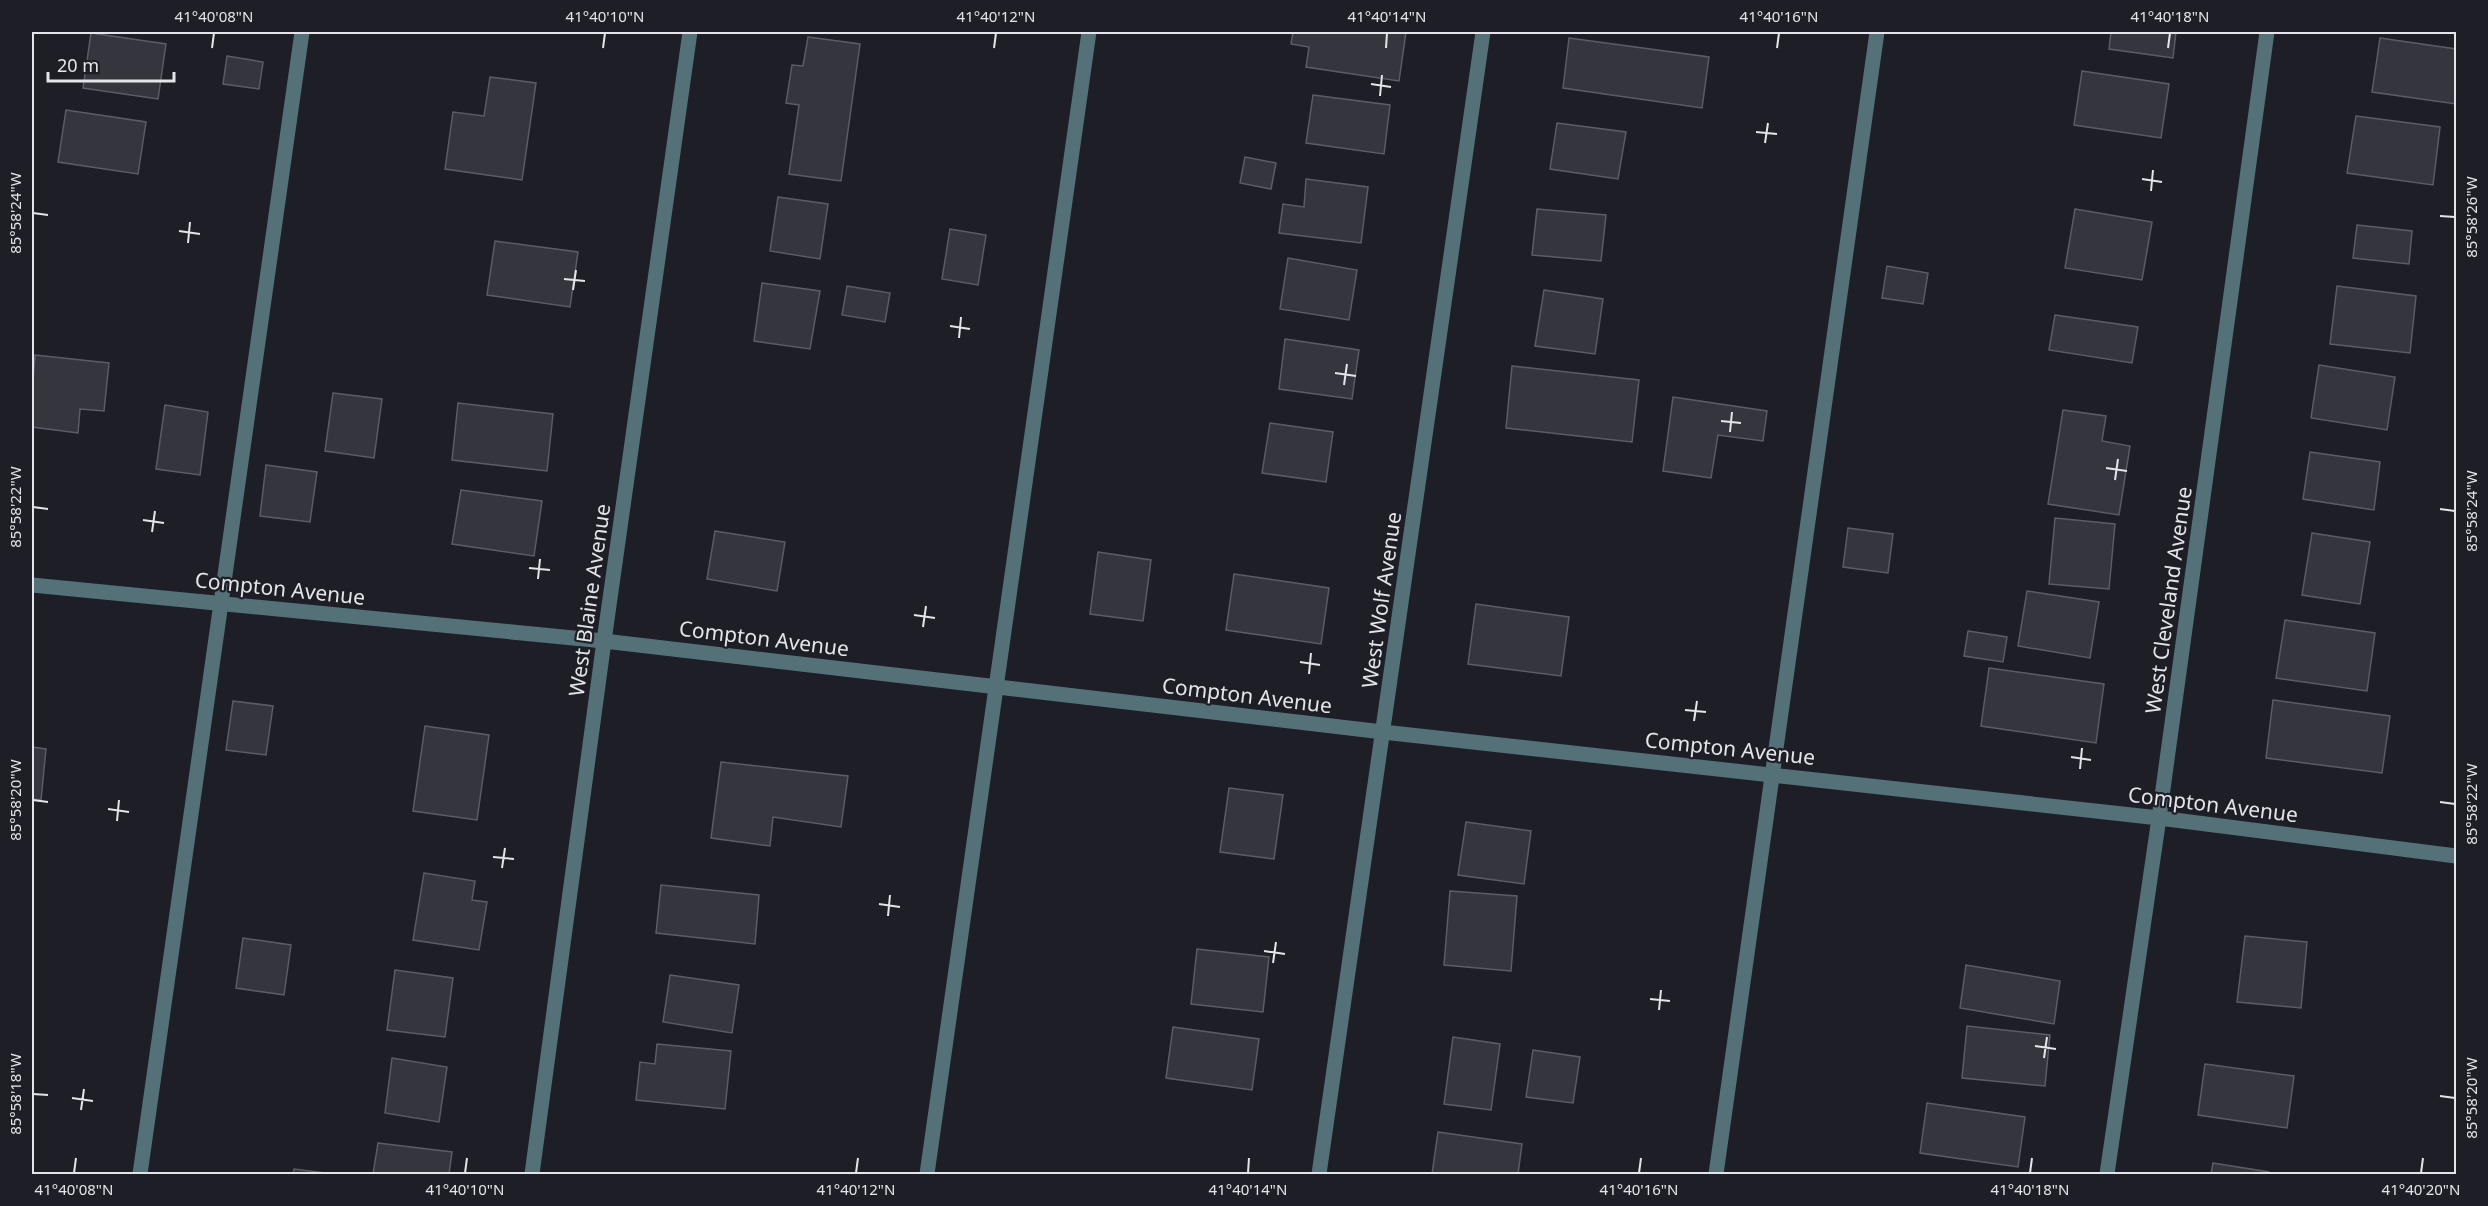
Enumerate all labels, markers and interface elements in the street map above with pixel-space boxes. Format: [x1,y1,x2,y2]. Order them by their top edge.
text: 41°40'08"N [175,6,253,26]
text: 41°40'10"N [566,6,644,26]
text: 41°40'12"N [957,6,1035,26]
text: 41°40'14"N [1348,6,1426,26]
text: 41°40'16"N [1740,6,1818,26]
text: 41°40'18"N [2131,6,2209,26]
scale bar [48,45,174,83]
text: 20 m [57,53,99,77]
text: 85°58'24"W [5,172,25,254]
text: 85°58'26"W [2461,176,2481,258]
text: 85°58'22"W [5,466,25,548]
text: 85°58'24"W [2461,470,2481,552]
street label: West Cleveland Avenue [2138,485,2198,715]
street label: West Blaine Avenue [562,502,616,698]
street label: West Wolf Avenue [1355,510,1407,690]
street label: Compton Avenue [194,565,366,611]
street label: Compton Avenue [677,614,851,662]
street label: Compton Avenue [1160,671,1334,719]
street label: Compton Avenue [1644,725,1816,771]
text: 85°58'20"W [5,759,25,841]
text: 85°58'22"W [2461,763,2481,845]
street label: Compton Avenue [2126,780,2300,828]
text: 85°58'18"W [5,1053,25,1135]
text: 85°58'20"W [2461,1057,2481,1139]
text: 41°40'08"N [35,1179,113,1199]
text: 41°40'10"N [426,1179,504,1199]
text: 41°40'12"N [817,1179,895,1199]
text: 41°40'14"N [1209,1179,1287,1199]
text: 41°40'16"N [1600,1179,1678,1199]
text: 41°40'18"N [1991,1179,2069,1199]
text: 41°40'20"N [2382,1179,2460,1199]

